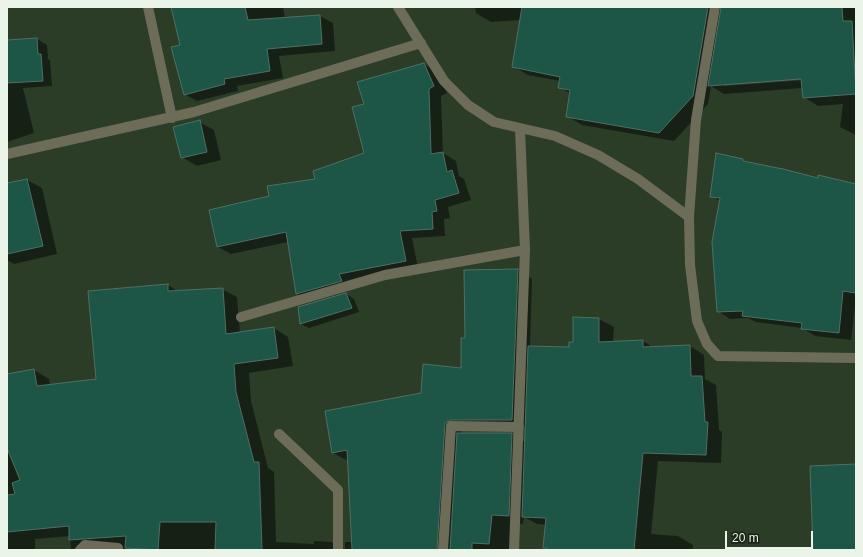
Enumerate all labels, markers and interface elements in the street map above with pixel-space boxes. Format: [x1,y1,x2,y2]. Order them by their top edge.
scale bar [727,523,815,549]
text: 20 m [732,531,759,545]

